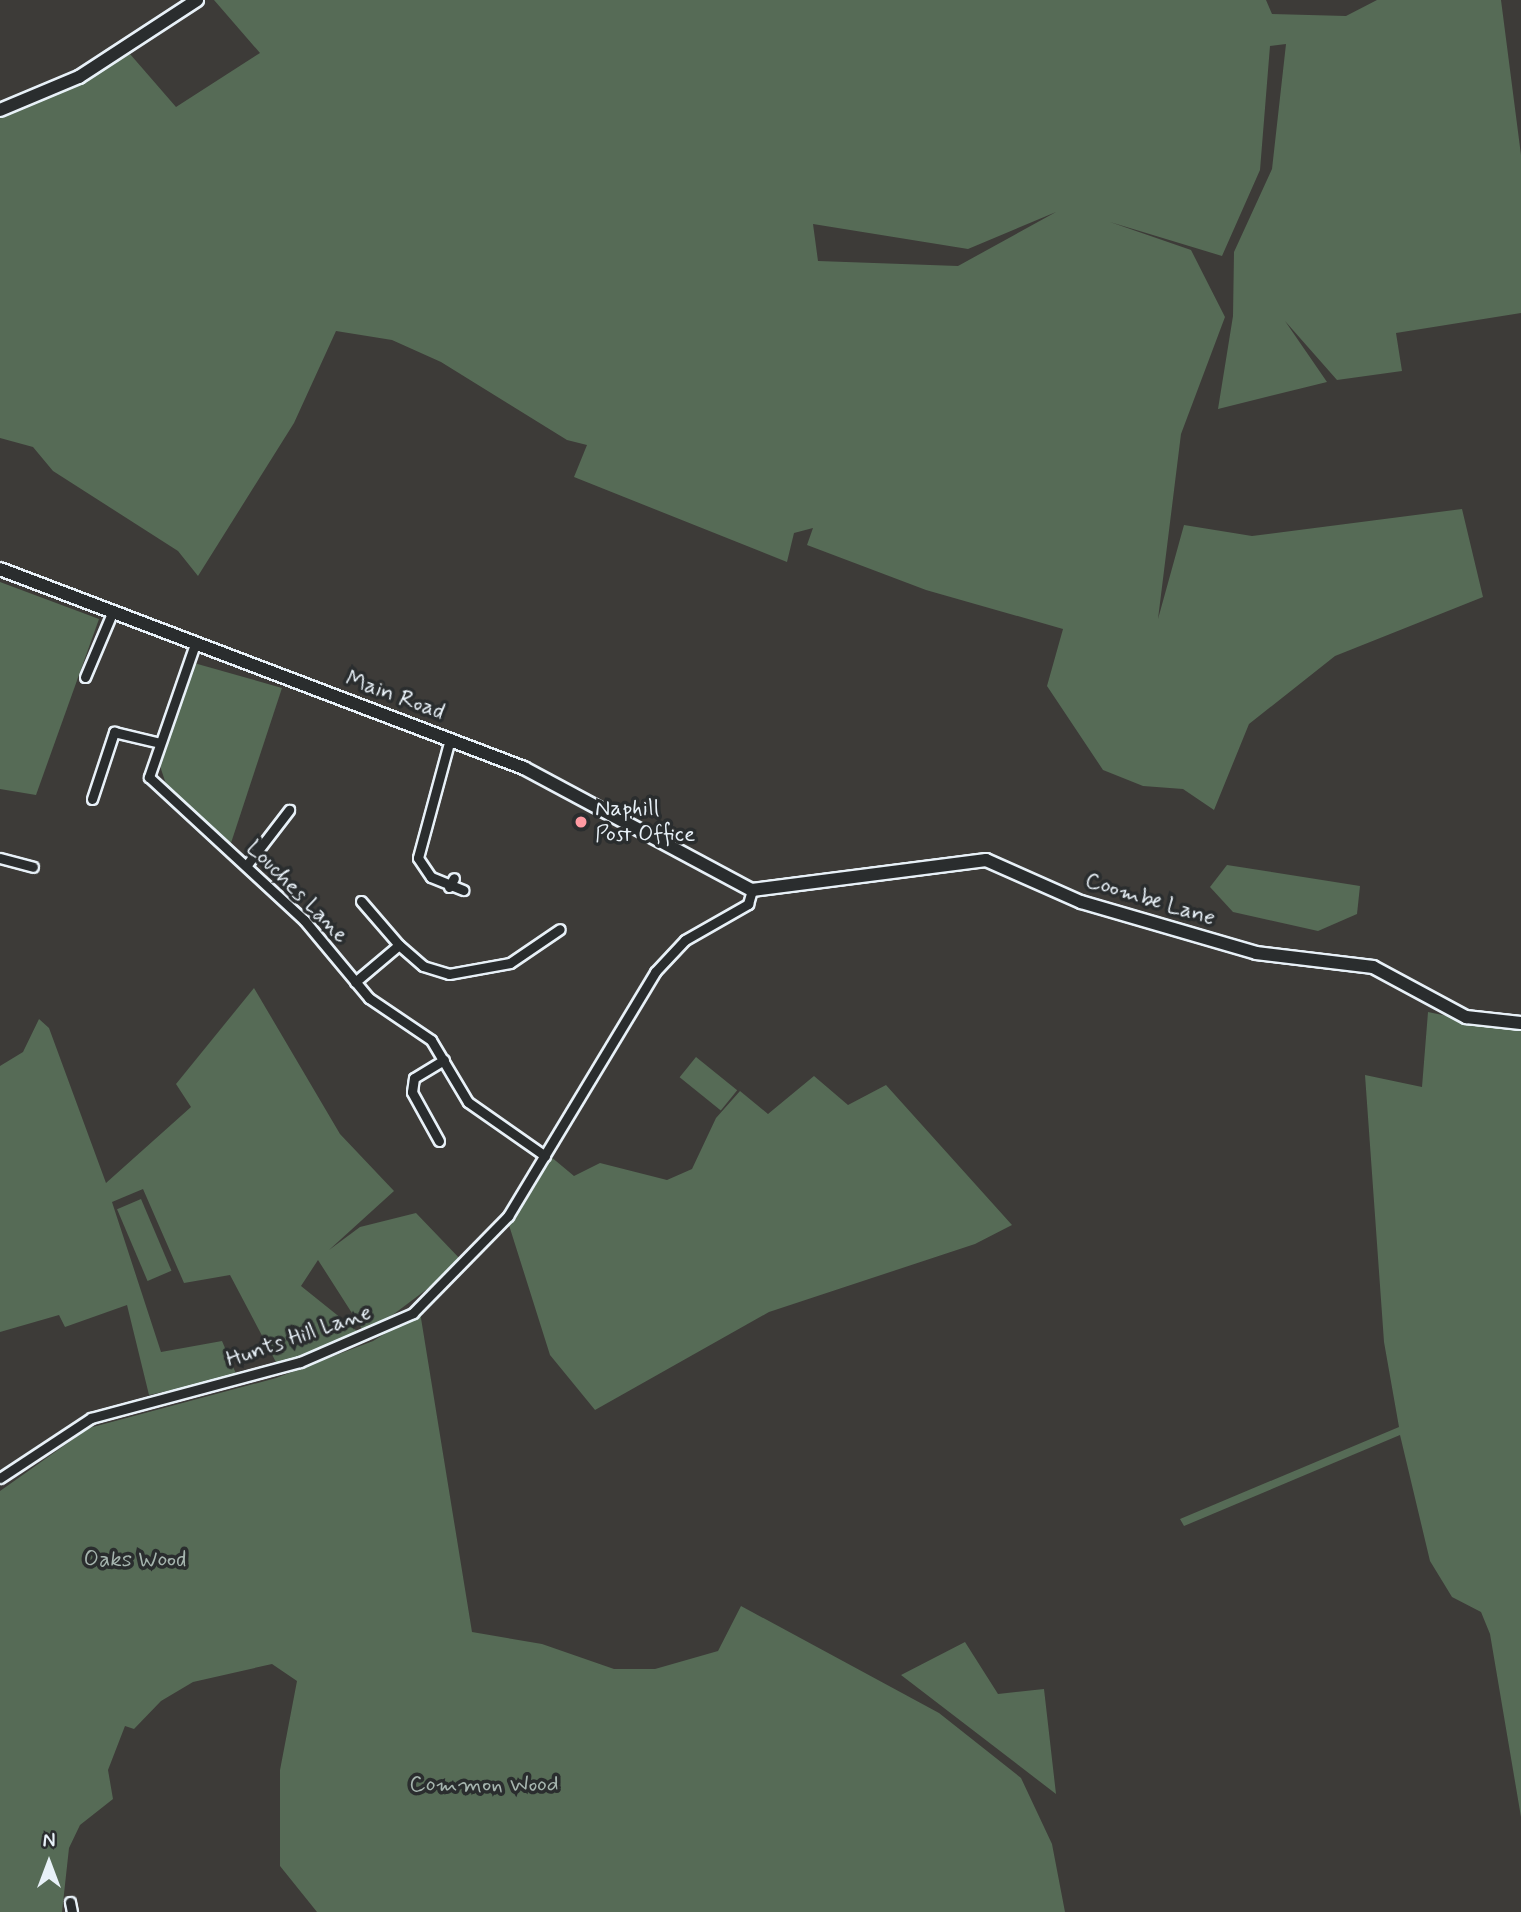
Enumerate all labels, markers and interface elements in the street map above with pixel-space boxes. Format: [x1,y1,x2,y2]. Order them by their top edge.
street label: Main Road [342,665,448,727]
place label: Naphill Post Office [595,795,695,849]
marker: Naphill Post Office [573,814,589,830]
street label: Louches Lane [241,836,353,948]
street label: Coombe Lane [1082,867,1218,933]
street label: Hunts Hill Lane [223,1299,375,1375]
park label: Oaks Wood [82,1546,188,1574]
park label: Common Wood [409,1771,559,1799]
north arrow [14,1828,84,1898]
text: N [43,1829,55,1854]

